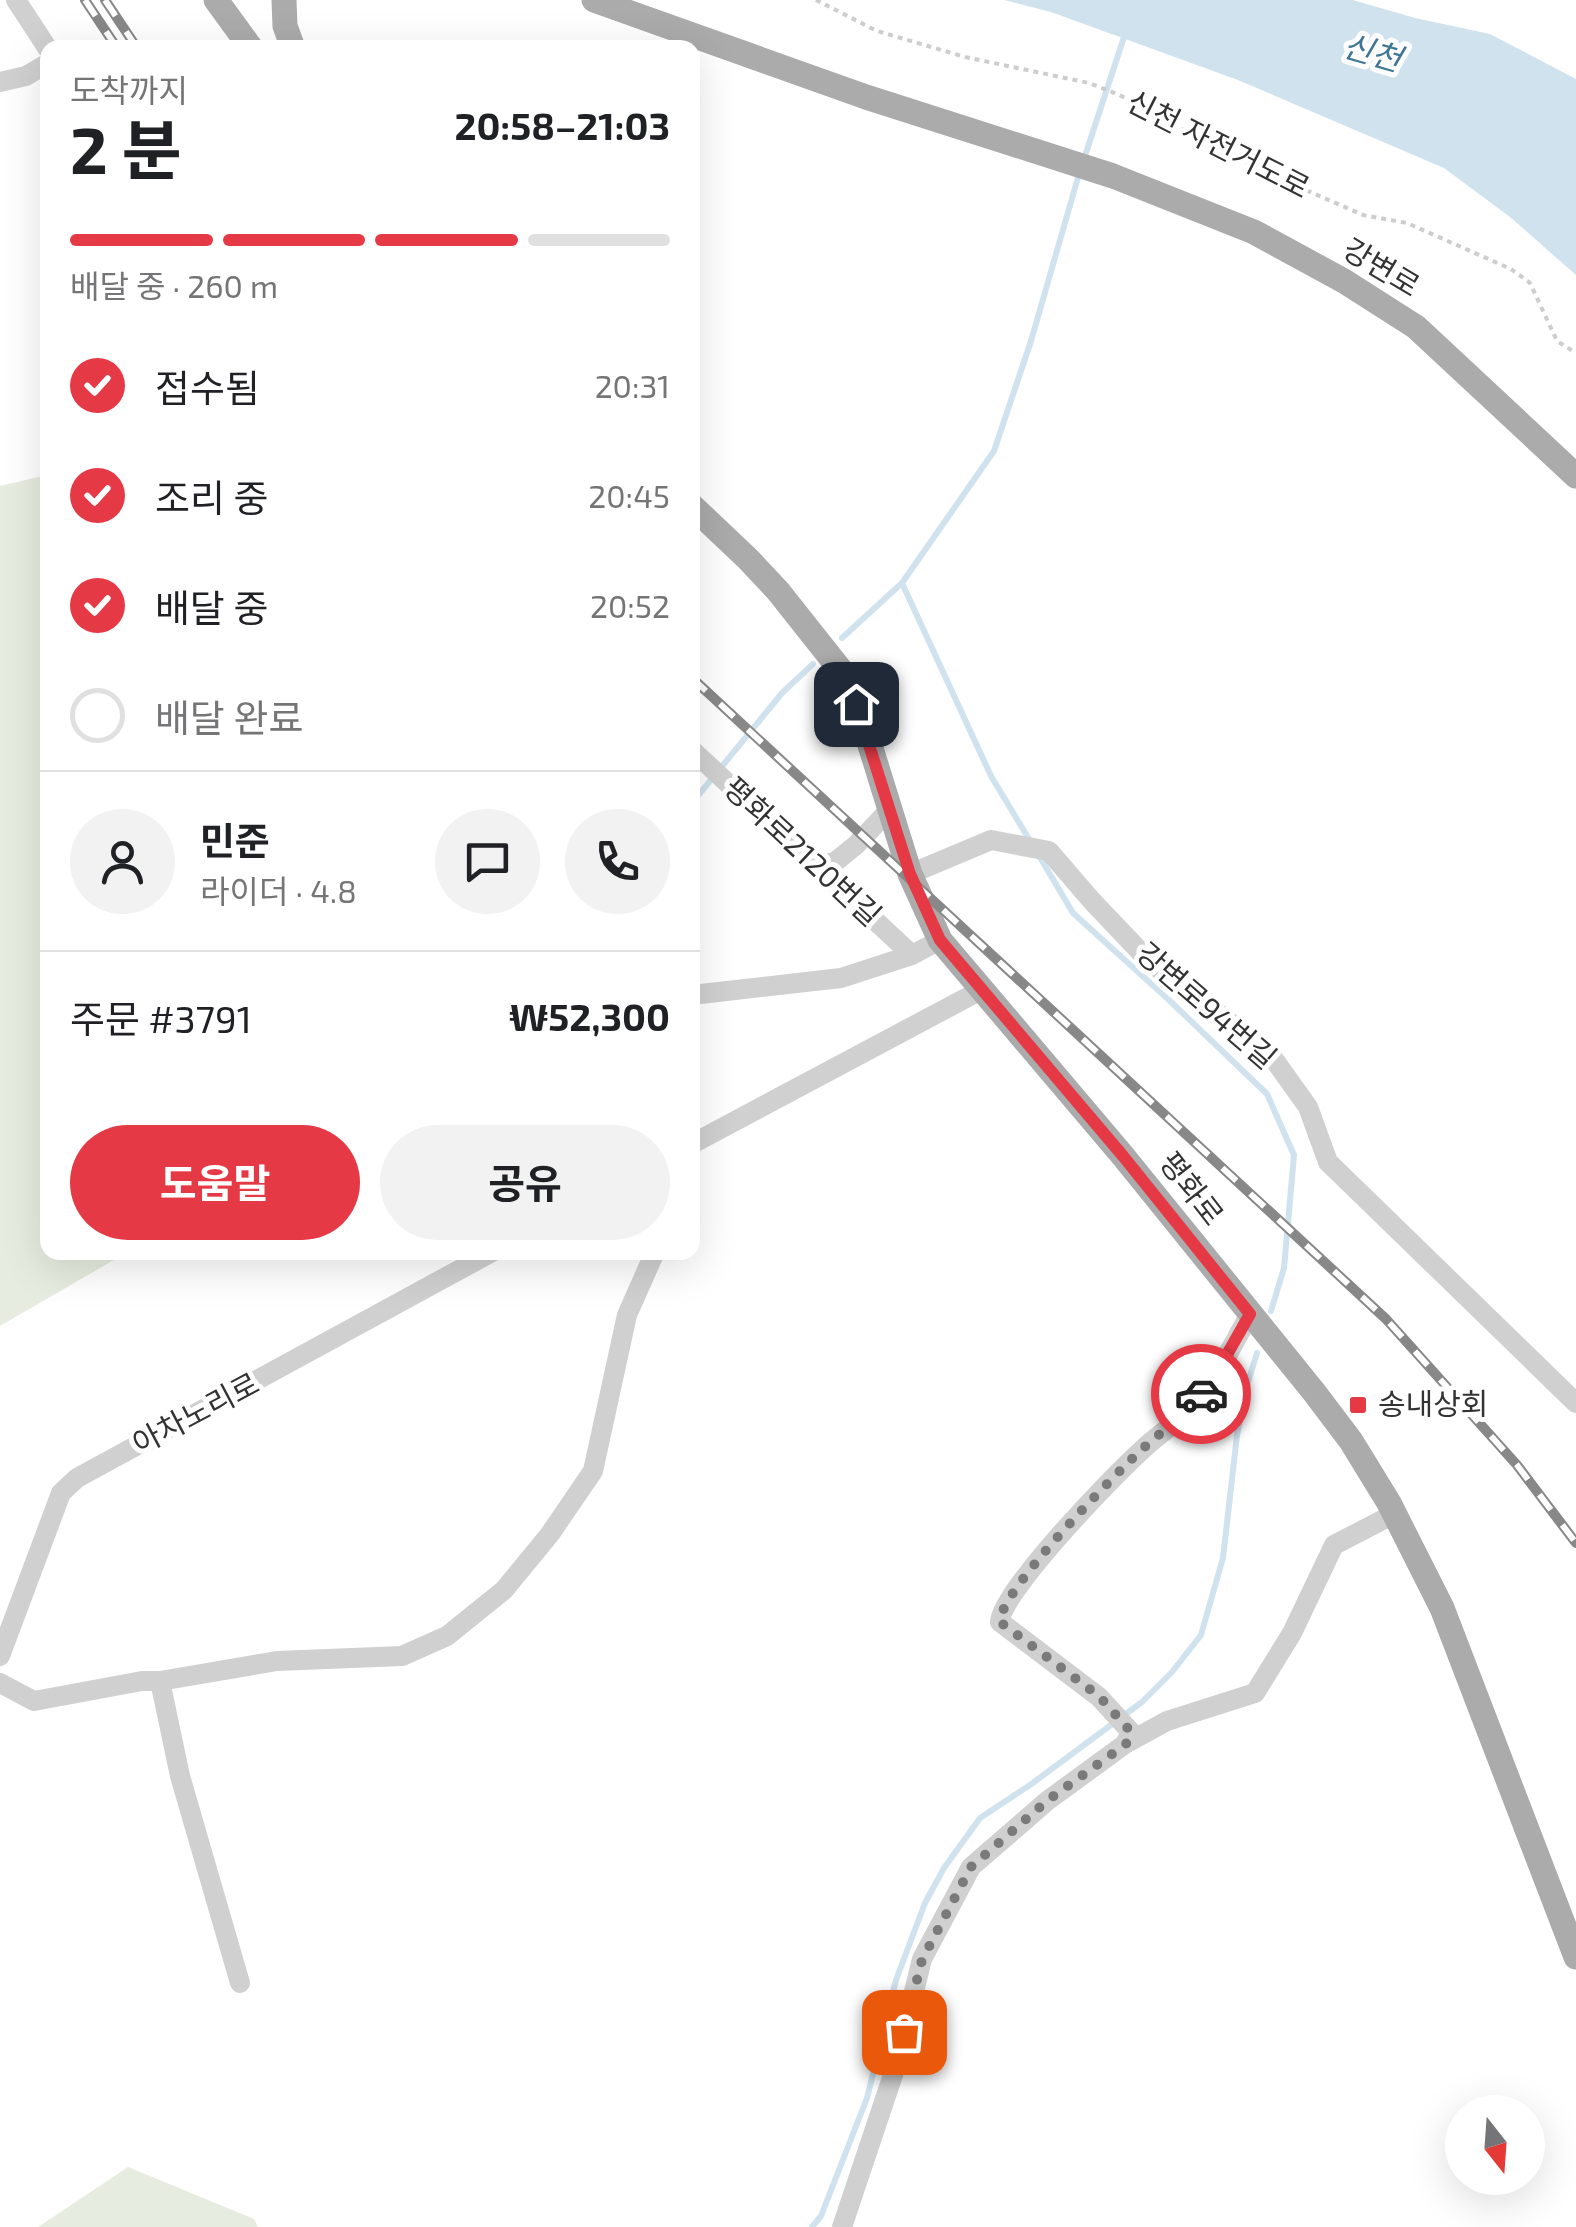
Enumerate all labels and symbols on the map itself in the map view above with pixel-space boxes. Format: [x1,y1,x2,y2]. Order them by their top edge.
water label: 신천 [1339,25,1410,78]
street label: 신천 자전거도로 [1122,82,1316,205]
street label: 강변로 [1337,230,1427,303]
pin [814,662,899,747]
street label: 평화로2120번길 [717,769,889,932]
street label: 강변로94번길 [1130,934,1285,1075]
street label: 평화로 [1153,1144,1232,1231]
courier [1151,1344,1251,1444]
street label: 아차노리로 [126,1364,264,1461]
place label: 송내상회 [1378,1385,1488,1421]
marker: 송내상회 [1347,1394,1369,1416]
pin [862,1990,947,2075]
north arrow [1445,2095,1545,2195]

